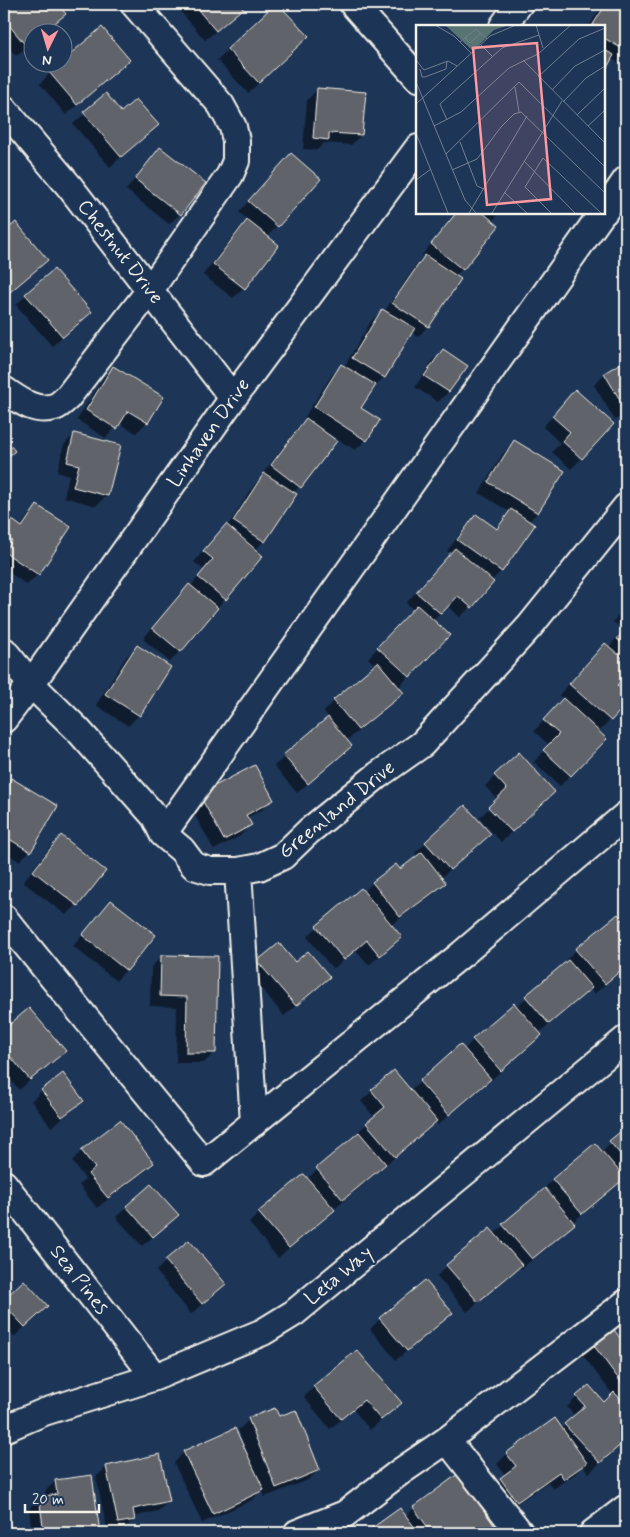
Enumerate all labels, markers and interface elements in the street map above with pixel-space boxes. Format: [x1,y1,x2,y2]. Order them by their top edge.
north arrow [22,22,72,72]
inset map [416,25,605,214]
text: N [42,51,52,69]
street label: Chestnut Drive [71,194,169,310]
street label: Linhaven Drive [161,373,257,493]
street label: Greenland Drive [273,755,401,865]
street label: Sea Pines [43,1240,115,1321]
street label: Leta Way [299,1240,379,1312]
scale bar [25,1482,99,1514]
text: 20 m [32,1490,64,1510]

